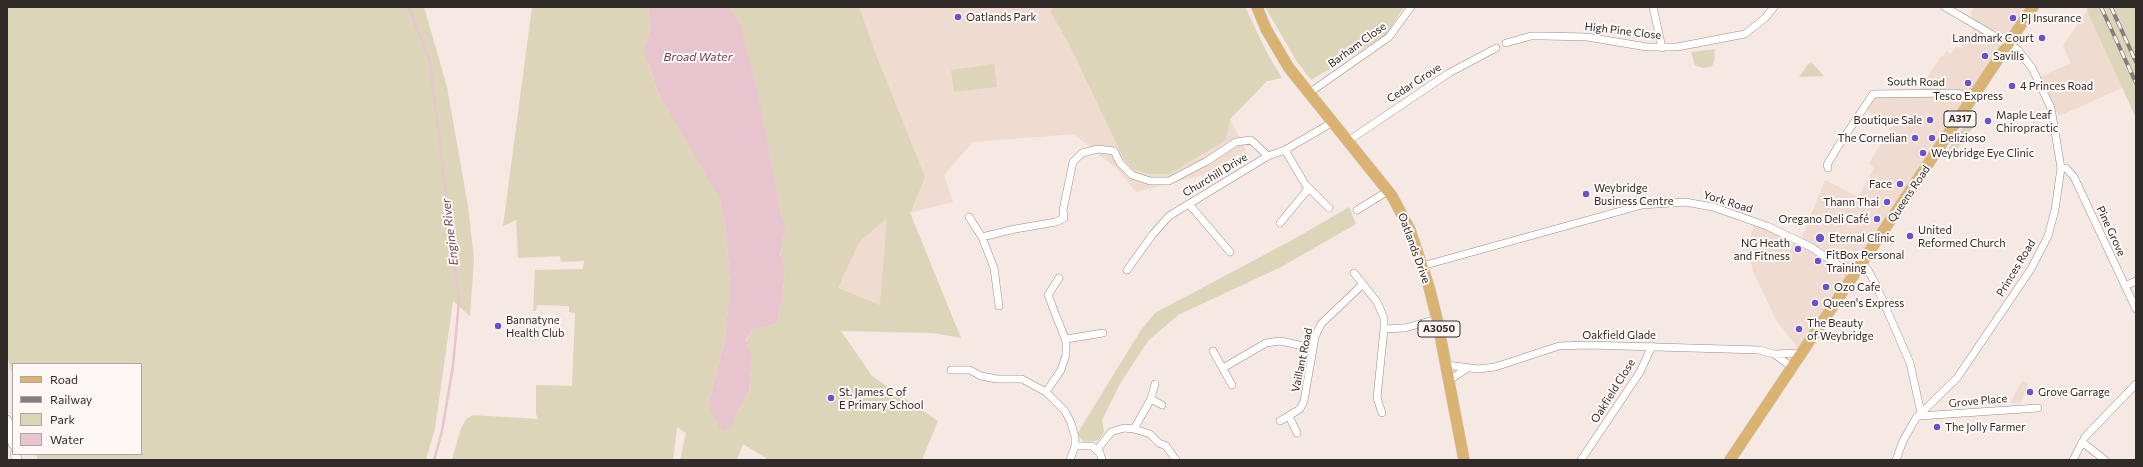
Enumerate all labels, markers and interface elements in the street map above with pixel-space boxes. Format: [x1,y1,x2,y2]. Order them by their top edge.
place label: Oatlands Park [966,10,1037,24]
place label: PJ Insurance [2021,11,2081,25]
marker: Oatlands Park [953,12,963,22]
marker: PJ Insurance [2008,13,2018,23]
street label: Barham Close [1325,19,1389,71]
street label: High Pine Close [1584,20,1662,42]
place label: Landmark Court [1952,31,2034,45]
marker: Landmark Court [2037,33,2047,43]
place label: Savills [1993,49,2024,63]
water label: Broad Water [664,50,732,64]
marker: Savills [1980,51,1990,61]
street label: Cedar Grove [1384,61,1444,105]
street label: South Road [1887,75,1945,89]
marker: Tesco Express [1963,78,1973,88]
place label: 4 Princes Road [2020,79,2093,93]
marker: 4 Princes Road [2007,81,2017,91]
place label: Tesco Express [1933,89,2003,103]
place label: Maple Leaf Chiropractic [1996,108,2058,134]
road number: A317 [1944,111,1976,127]
place label: Boutique Sale [1854,113,1922,127]
marker: Boutique Sale [1925,115,1935,125]
marker: Maple Leaf Chiropractic [1983,116,1993,126]
place label: The Cornelian [1837,131,1907,145]
place label: Delizioso [1940,131,1986,145]
marker: The Cornelian [1910,133,1920,143]
marker: Delizioso [1927,133,1937,143]
place label: Weybridge Eye Clinic [1931,146,2034,160]
marker: Weybridge Eye Clinic [1918,148,1928,158]
street label: Churchill Drive [1180,151,1250,199]
street label: Queens Road [1885,163,1933,225]
place label: Face [1869,177,1892,191]
marker: Face [1895,179,1905,189]
place label: Weybridge Business Centre [1594,181,1673,207]
street label: York Road [1702,188,1754,216]
marker: Weybridge Business Centre [1581,189,1591,199]
place label: Thann Thai [1823,195,1879,209]
marker: Thann Thai [1882,197,1892,207]
water label: Engine River [439,198,461,266]
street label: Pine Grove [2094,204,2128,258]
street label: Oatlands Drive [1395,211,1433,285]
place label: Oregano Deli Café [1779,212,1869,226]
marker: Oregano Deli Café [1872,214,1882,224]
place label: United Reformed Church [1918,223,2006,249]
place label: Eternal Clinic [1829,231,1895,245]
marker: United Reformed Church [1905,231,1915,241]
marker: Eternal Clinic [1814,232,1826,244]
place label: NG Heath and Fitness [1734,236,1790,262]
street label: Princes Road [1994,237,2038,299]
marker: NG Heath and Fitness [1793,244,1803,254]
place label: FitBox Personal Training [1826,248,1904,274]
marker: FitBox Personal Training [1813,256,1823,266]
place label: Ozo Cafe [1834,280,1880,294]
marker: Ozo Cafe [1821,282,1831,292]
place label: Queen's Express [1823,296,1904,310]
marker: Queen's Express [1810,298,1820,308]
place label: Bannatyne Health Club [506,313,564,339]
place label: The Beauty of Weybridge [1807,316,1873,342]
marker: Bannatyne Health Club [493,321,503,331]
road number: A3050 [1418,321,1460,337]
marker: The Beauty of Weybridge [1794,324,1804,334]
street label: Vaillant Road [1289,327,1315,393]
street label: Oakfield Glade [1582,328,1656,342]
street label: Oakfield Close [1588,357,1638,425]
legend [12,363,142,455]
text: Road [50,372,78,386]
place label: St. James C of E Primary School [839,385,923,411]
place label: Grove Garrage [2038,385,2110,399]
marker: Grove Garrage [2025,387,2035,397]
text: Railway [50,392,92,406]
street label: Grove Place [1948,392,2008,410]
marker: St. James C of E Primary School [826,393,836,403]
text: Park [50,412,75,426]
place label: The Jolly Farmer [1945,420,2025,434]
marker: The Jolly Farmer [1932,422,1942,432]
text: Water [50,432,84,446]

